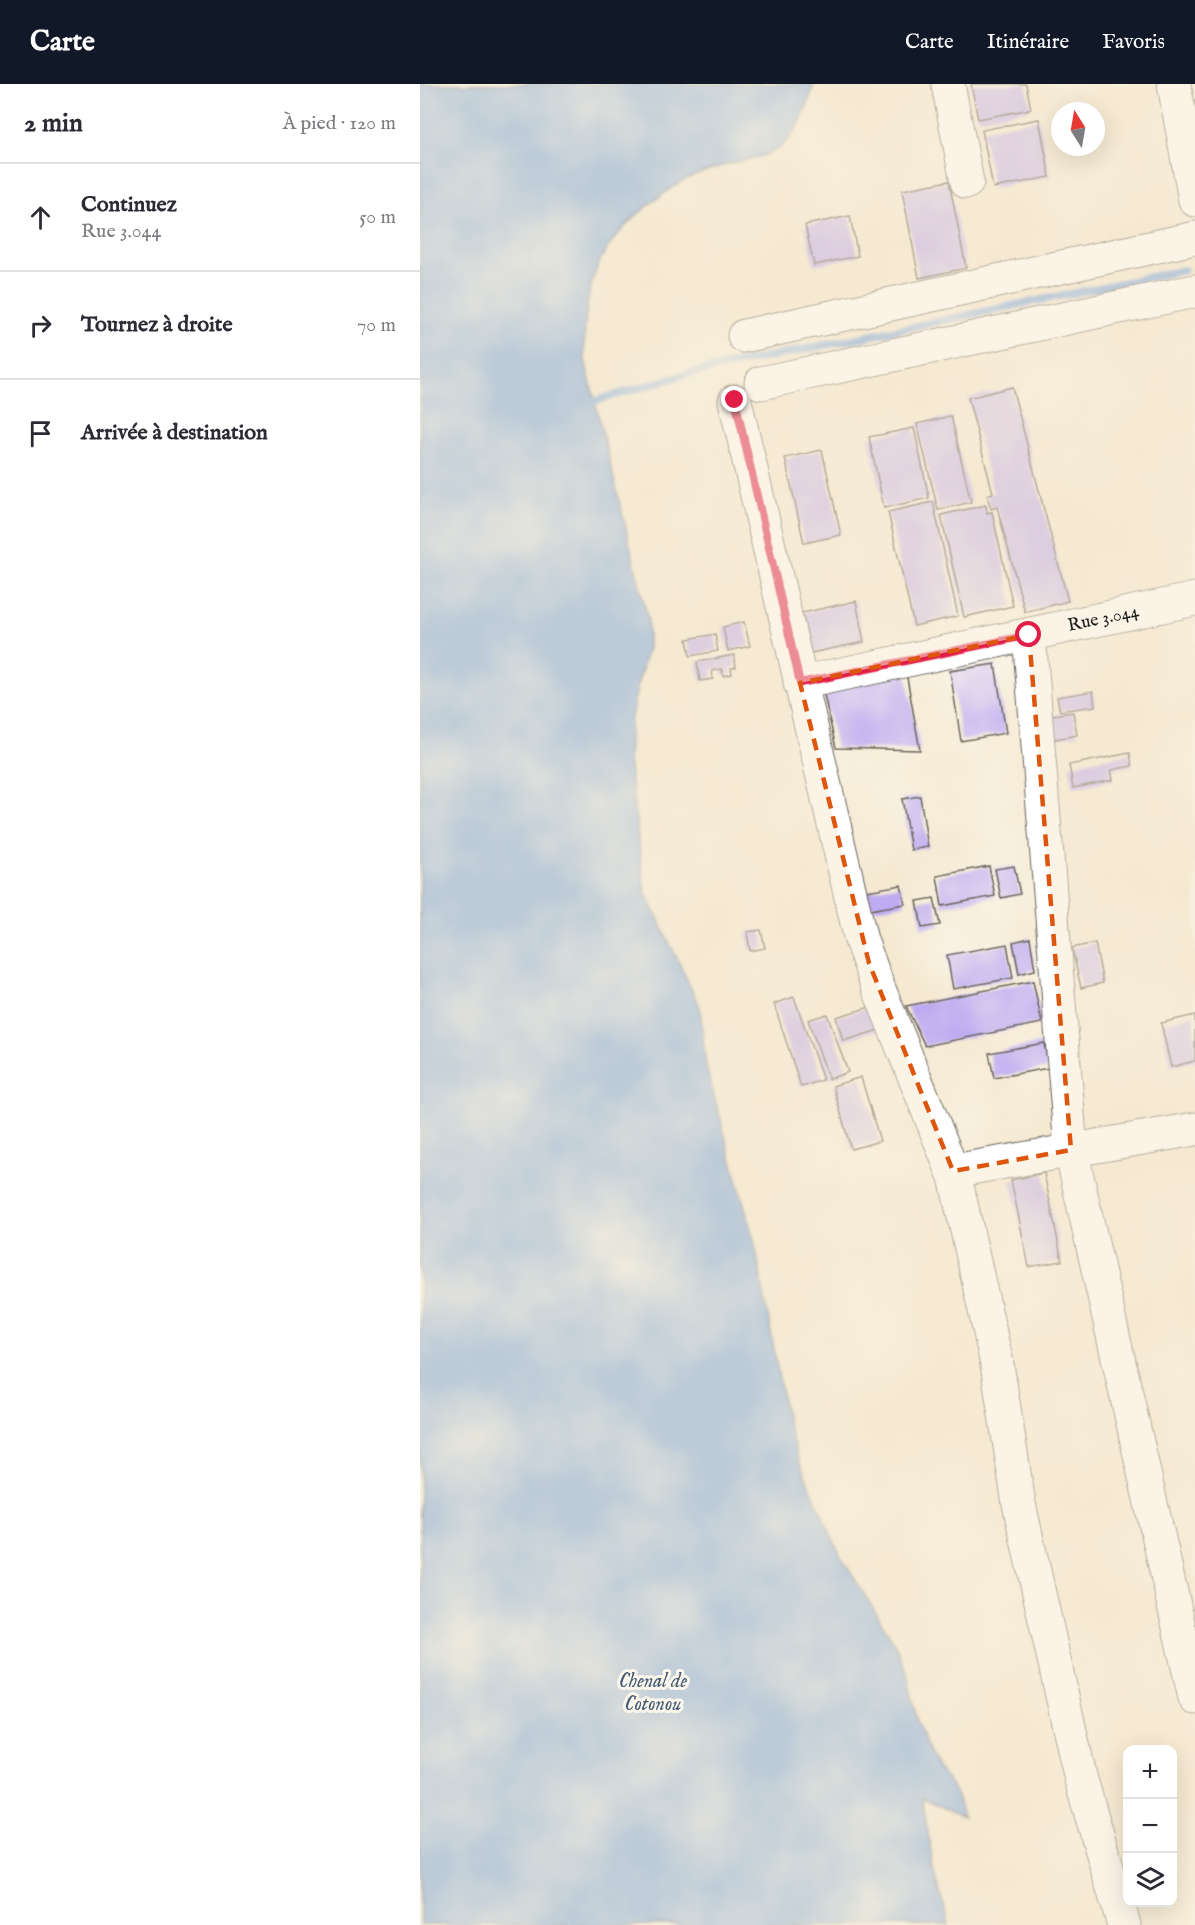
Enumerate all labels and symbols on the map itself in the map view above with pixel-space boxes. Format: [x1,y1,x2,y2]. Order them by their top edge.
north arrow [1051,102,1105,156]
route end [721,386,747,412]
street label: Rue 3.044 [1065,600,1141,637]
route start [1015,621,1041,647]
water label: Chenal de Cotonou [619,1669,687,1717]

